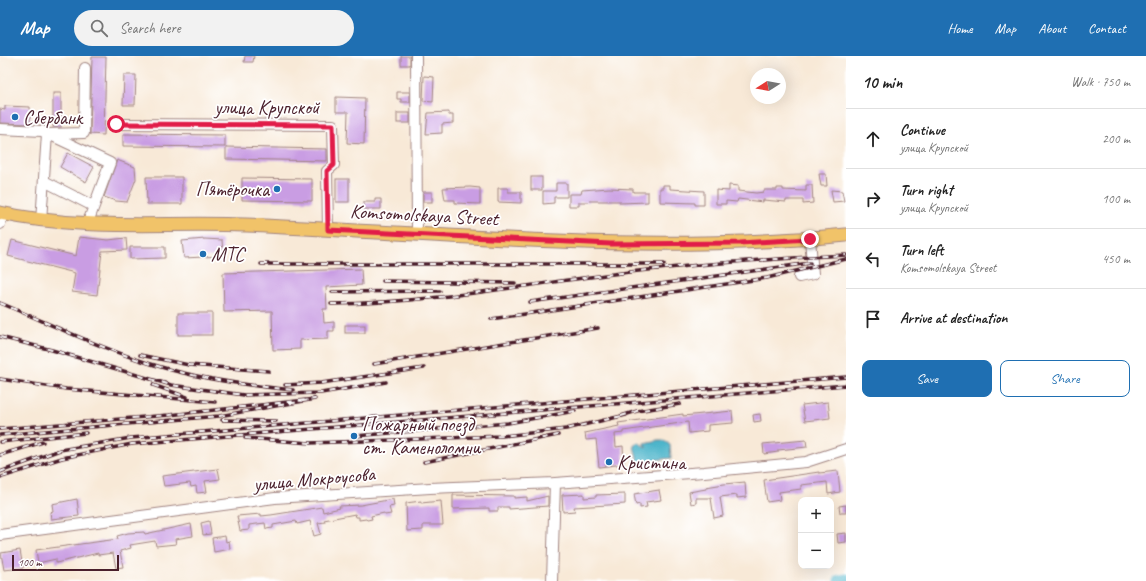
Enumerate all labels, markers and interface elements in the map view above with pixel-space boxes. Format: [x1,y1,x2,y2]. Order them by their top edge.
search box [74,10,354,46]
text: Map [20,16,50,40]
icon: search [88,17,110,39]
text: Search here [120,19,181,38]
text: Home [947,20,973,37]
text: Map [995,20,1016,37]
text: About [1038,20,1066,37]
text: Contact [1088,20,1126,37]
north arrow [750,68,786,104]
text: 10 min [862,72,902,93]
text: Walk · 750 m [1071,74,1130,90]
street label: улица Крупской [214,95,321,120]
place label: Сбербанк [23,105,84,130]
marker: Сбербанк [10,112,20,122]
route start [107,115,125,133]
text: Continue [900,121,945,140]
icon: ahead [862,128,884,150]
text: 200 m [1102,131,1130,147]
text: улица Крупской [900,140,968,156]
place label: Пятёрочка [196,177,271,202]
text: Turn right [900,181,953,200]
marker: Пятёрочка [272,184,282,194]
icon: right [862,188,884,210]
text: 100 m [1102,191,1130,207]
street label: Komsomolskaya Street [349,199,501,231]
text: улица Крупской [900,200,968,216]
route end [801,230,819,248]
text: Turn left [900,241,943,260]
place label: МТС [211,242,247,267]
icon: left [862,248,884,270]
marker: МТС [198,249,208,259]
text: 450 m [1102,251,1130,267]
text: Komsomolskaya Street [900,260,996,276]
icon: arrive [862,308,884,330]
text: Arrive at destination [900,309,1007,328]
button: Save [862,360,992,397]
button: Share [1000,360,1130,397]
place label: Пожарный поезд ст. Каменоломни [362,412,482,460]
marker: Пожарный поезд ст. Каменоломни [349,431,359,441]
place label: Кристина [617,450,687,475]
marker: Кристина [604,457,614,467]
street label: улица Мокроусова [251,461,378,497]
map controls [798,497,834,569]
button: + [798,497,834,533]
button: − [798,533,834,569]
scale bar [12,553,119,572]
text: 100 m [18,555,42,569]

